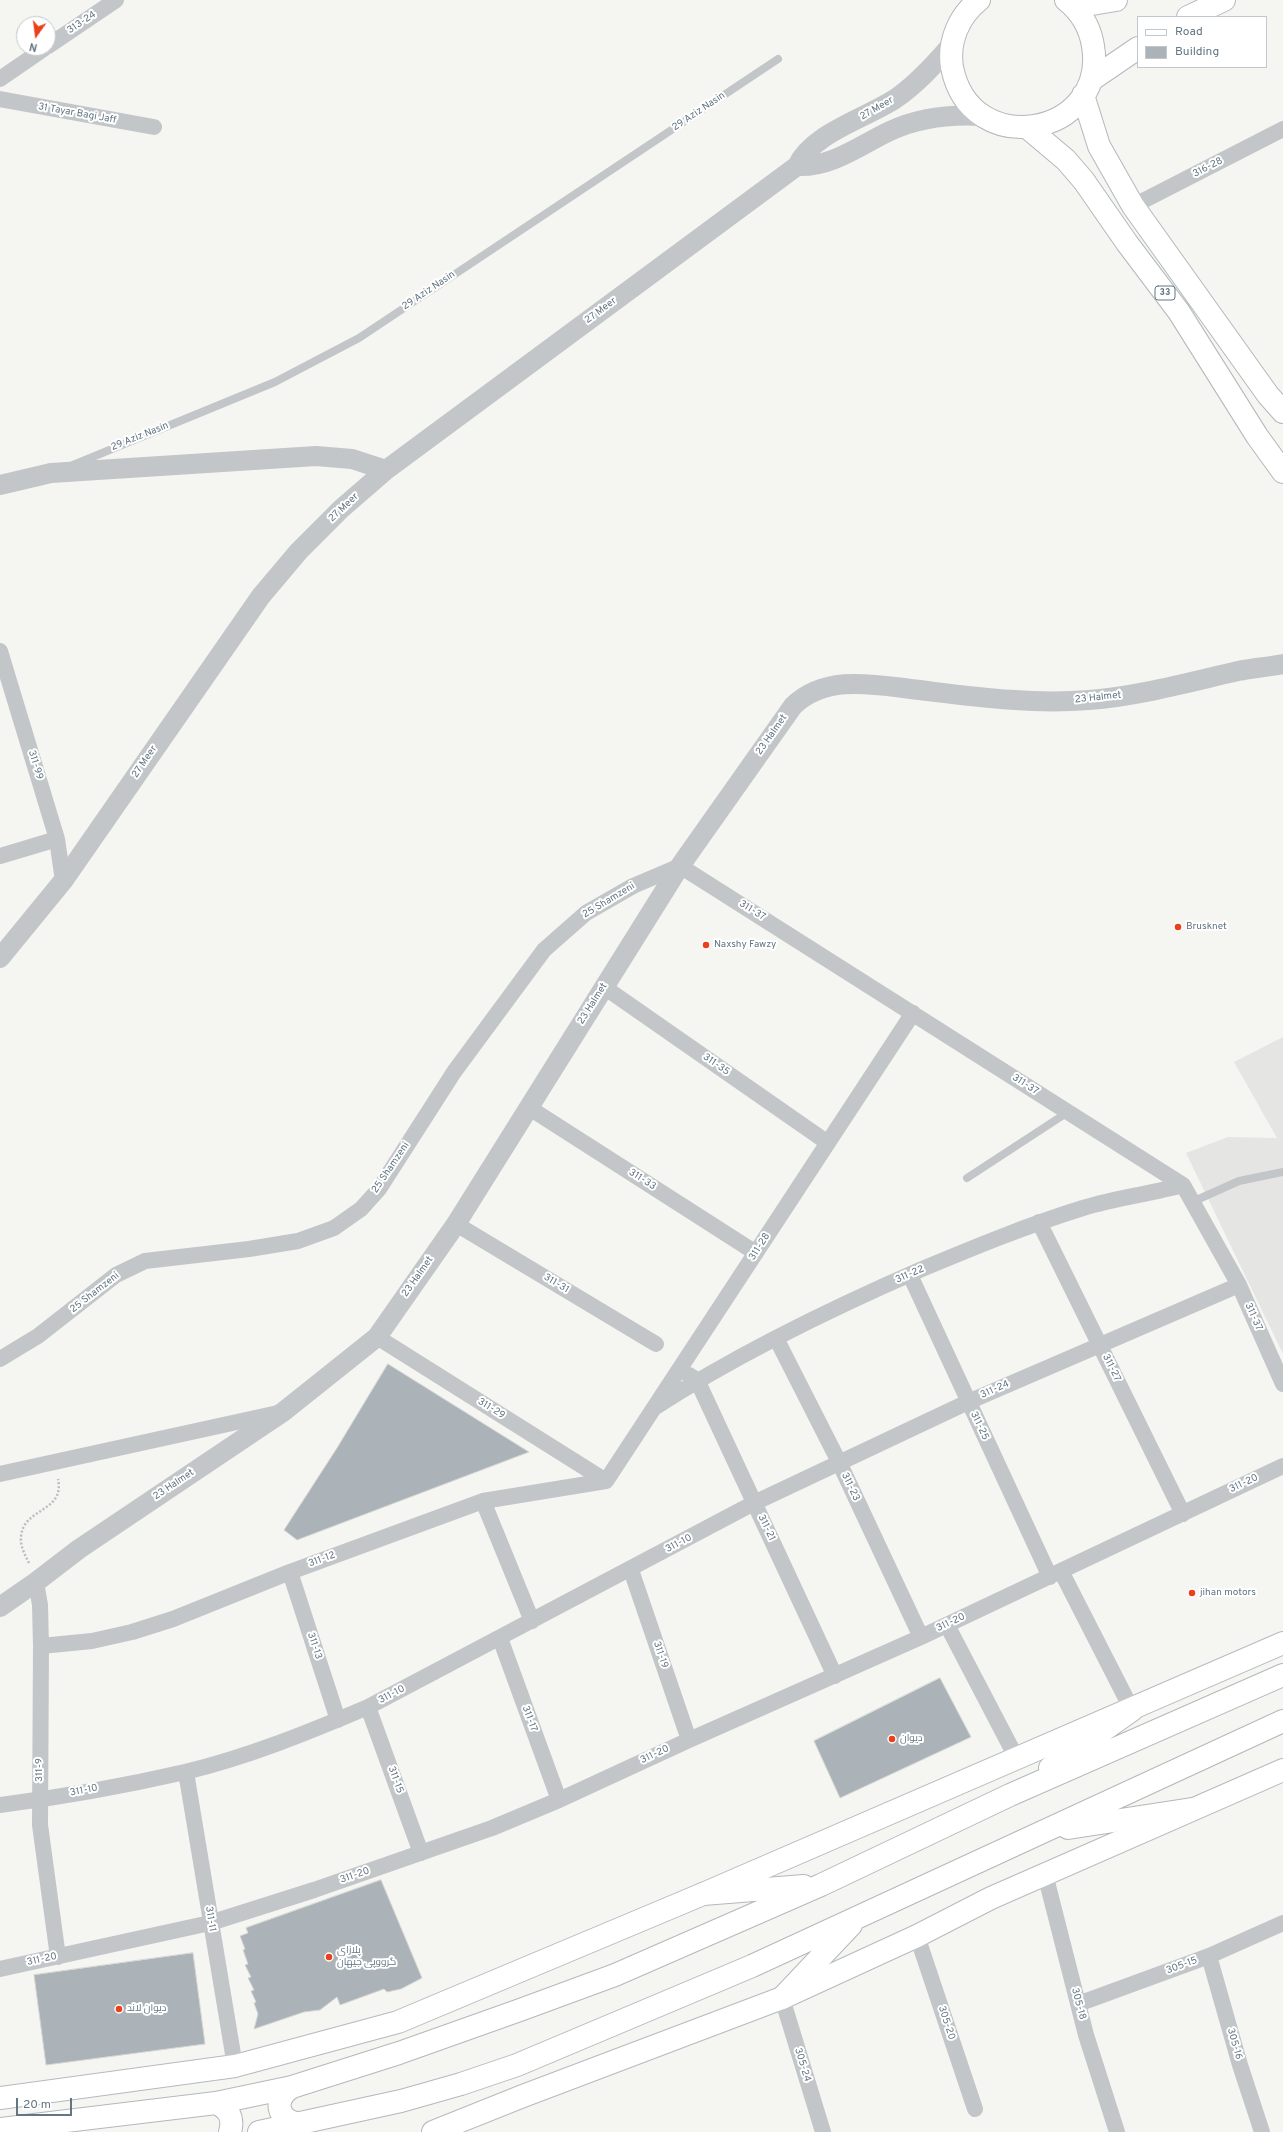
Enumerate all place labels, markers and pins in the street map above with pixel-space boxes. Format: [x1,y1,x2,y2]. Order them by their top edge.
place label: Brusknet [1186,921,1227,933]
marker: Brusknet [1173,922,1183,932]
place label: Naxshy Fawzy [714,939,776,951]
marker: Naxshy Fawzy [701,940,711,950]
place label: jihan motors [1200,1587,1256,1599]
marker: jihan motors [1187,1588,1197,1598]
place label: دیوان [900,1733,923,1745]
marker: دیوان [887,1734,897,1744]
place label: پلازای گرووپی جیهان [337,1945,396,1968]
marker: پلازای گرووپی جیهان [324,1952,334,1962]
place label: دیوان لاند [127,2003,166,2015]
marker: دیوان لاند [114,2004,124,2014]

